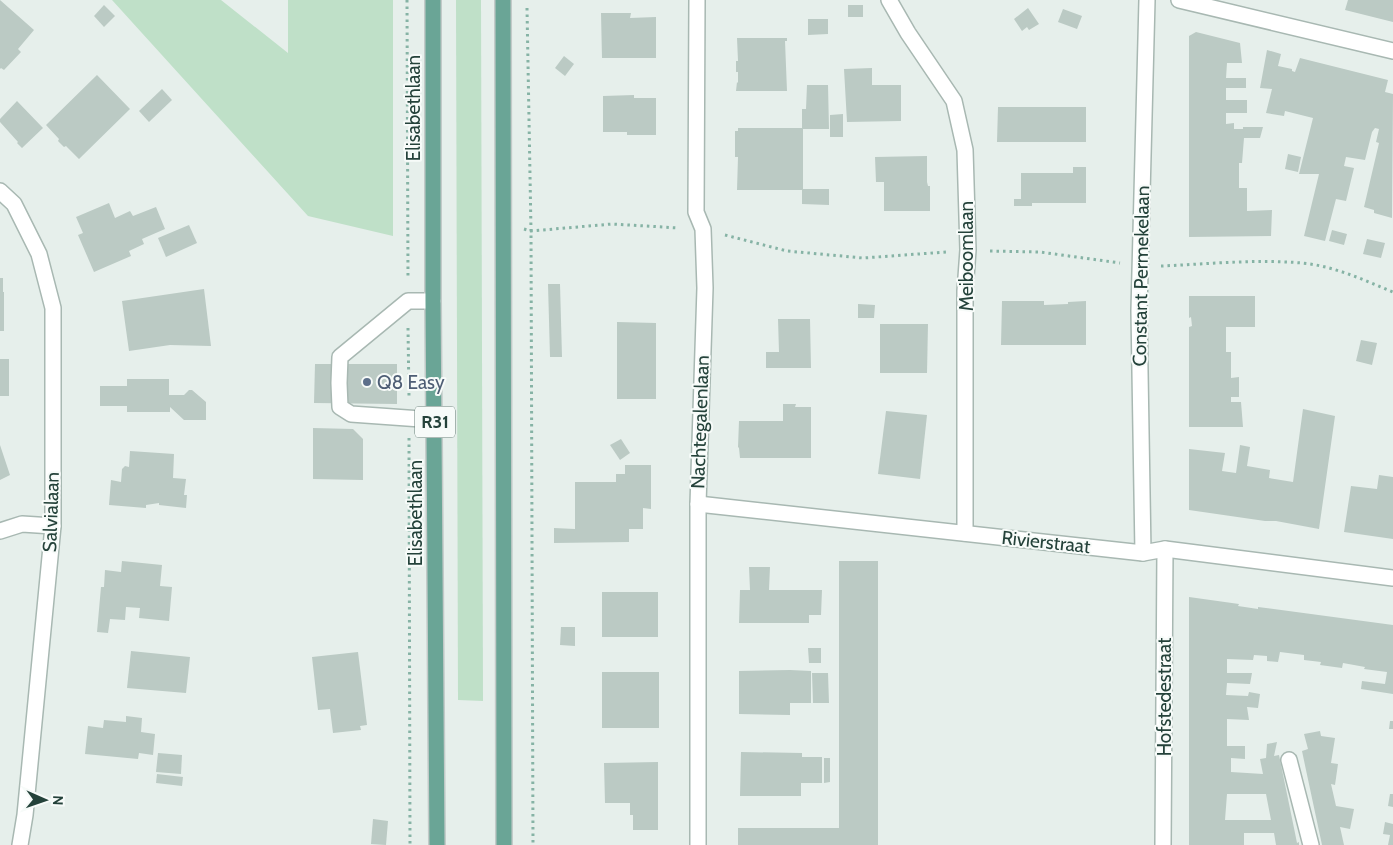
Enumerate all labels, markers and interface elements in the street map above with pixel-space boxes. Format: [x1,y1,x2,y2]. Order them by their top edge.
street label: Elisabethlaan [402,55,425,161]
street label: Constant Permekelaan [1128,185,1154,367]
street label: Meiboomlaan [955,201,978,311]
street label: Nachtegalenlaan [686,355,714,489]
place label: Q8 Easy [377,371,445,394]
marker: Q8 Easy [361,376,373,388]
road number: R31 [415,407,455,438]
street label: Elisabethlaan [404,460,427,566]
street label: Salvialaan [38,471,64,553]
street label: Rivierstraat [1001,526,1092,558]
street label: Hofstedestraat [1153,637,1176,756]
north arrow [20,775,70,825]
text: N [49,795,67,806]

